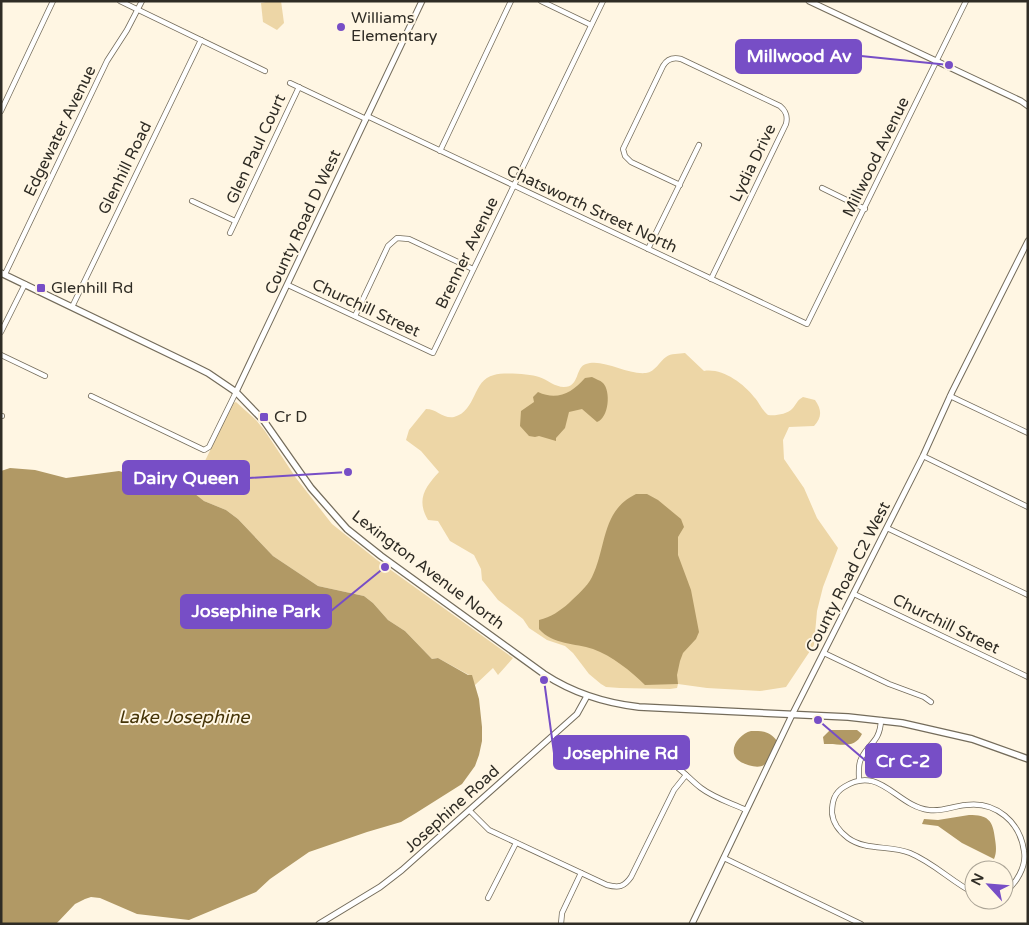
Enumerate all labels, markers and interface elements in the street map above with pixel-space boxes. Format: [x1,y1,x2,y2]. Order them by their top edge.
place label: Williams Elementary [351,8,438,46]
marker: Williams Elementary [335,21,347,33]
callout: Millwood Av [736,40,861,73]
text: Millwood Av [746,45,852,67]
street label: Edgewater Avenue [20,62,100,200]
street label: Glen Paul Court [222,91,290,207]
street label: Millwood Avenue [838,94,914,220]
street label: Glenhill Road [94,118,156,218]
street label: Lydia Drive [726,121,780,205]
street label: County Road D West [261,146,345,298]
street label: Chatsworth Street North [503,161,681,257]
street label: Brenner Avenue [431,194,503,312]
street label: Churchill Street [309,274,423,342]
place label: Glenhill Rd [51,278,133,298]
marker: Glenhill Rd [35,282,47,294]
place label: Cr D [274,407,307,427]
marker: Cr D [258,411,270,423]
callout: Dairy Queen [123,461,249,494]
text: Dairy Queen [133,467,239,489]
street label: County Road C2 West [801,498,895,656]
street label: Lexington Avenue North [348,506,508,634]
street label: Churchill Street [889,589,1003,659]
callout: Josephine Park [181,595,331,628]
text: Josephine Park [190,600,321,622]
water label: Lake Josephine [118,706,250,728]
callout: Josephine Rd [554,736,689,769]
text: Josephine Rd [563,742,678,764]
callout: Cr C-2 [866,744,941,777]
text: Cr C-2 [876,750,930,772]
street label: Josephine Road [400,761,504,857]
north arrow [964,860,1014,910]
text: N [968,871,988,888]

